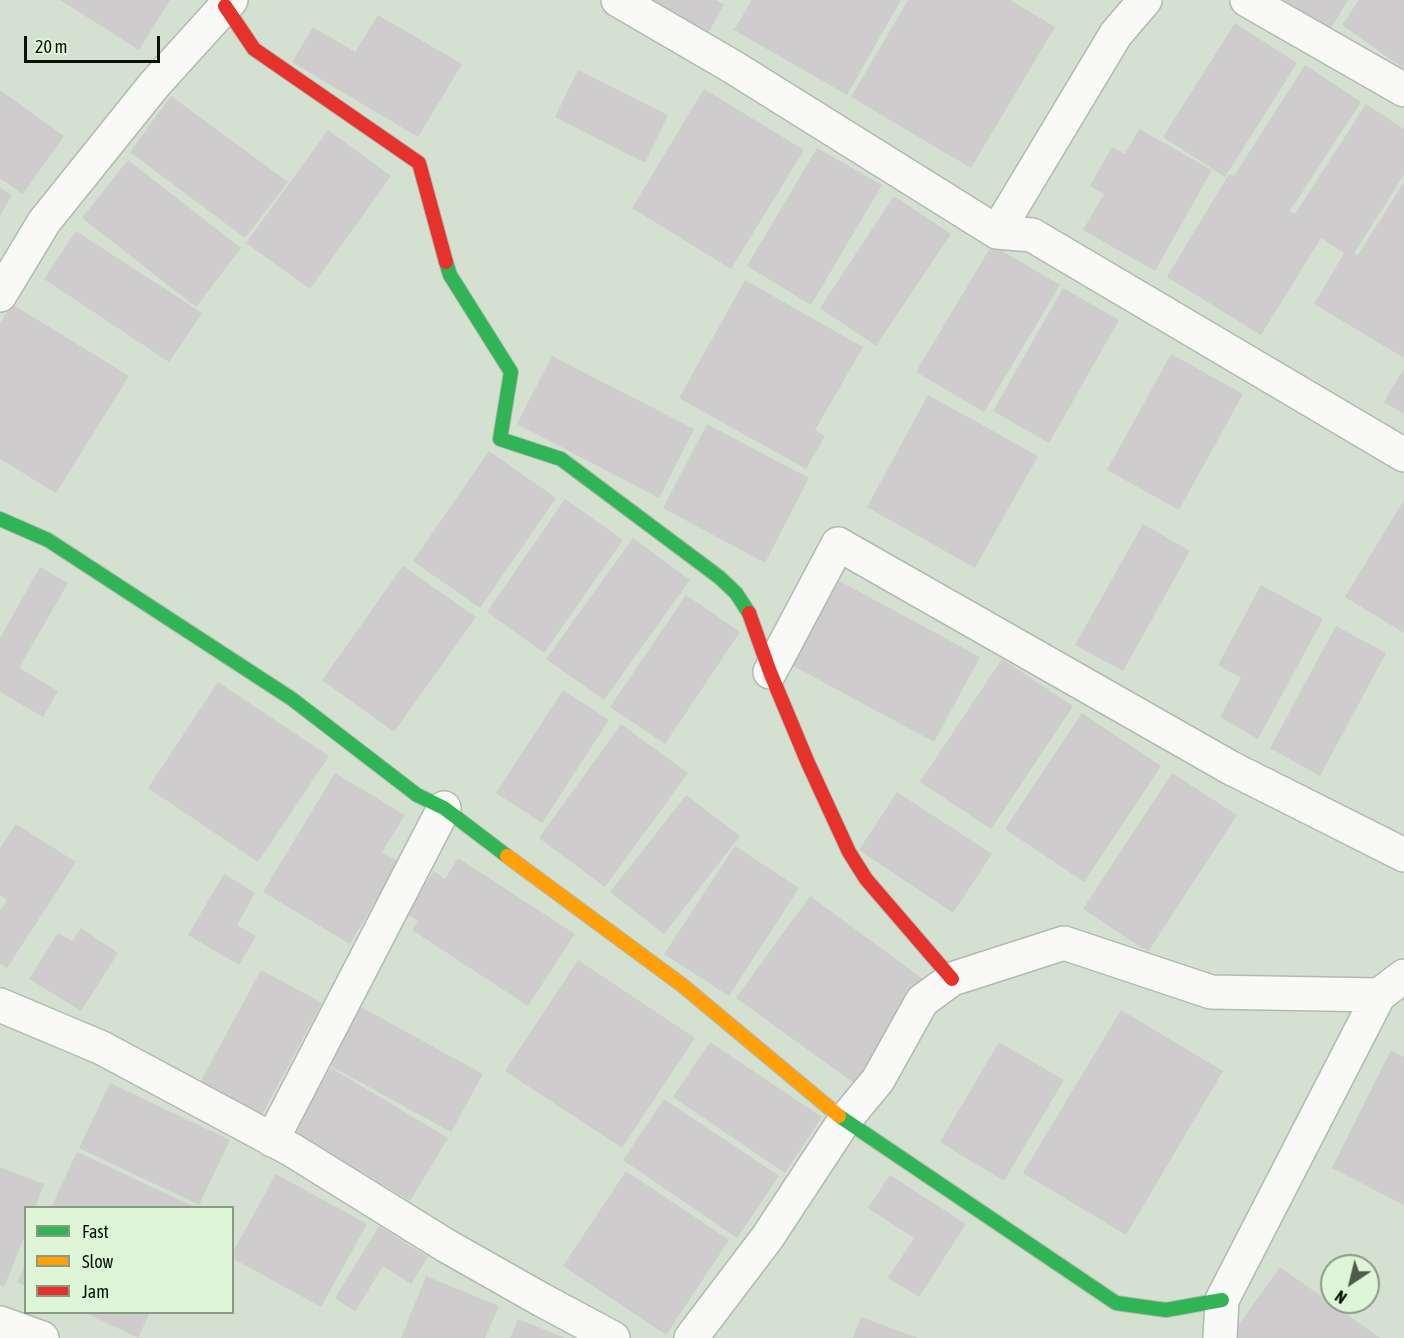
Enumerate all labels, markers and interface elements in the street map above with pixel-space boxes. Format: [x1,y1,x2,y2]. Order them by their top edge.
scale bar [27,24,164,62]
text: 20 m [35,36,67,57]
legend [24,1206,234,1314]
text: Fast [82,1221,109,1242]
text: Slow [82,1251,113,1272]
north arrow [1320,1254,1380,1314]
text: Jam [82,1281,109,1302]
text: N [1332,1287,1350,1307]

